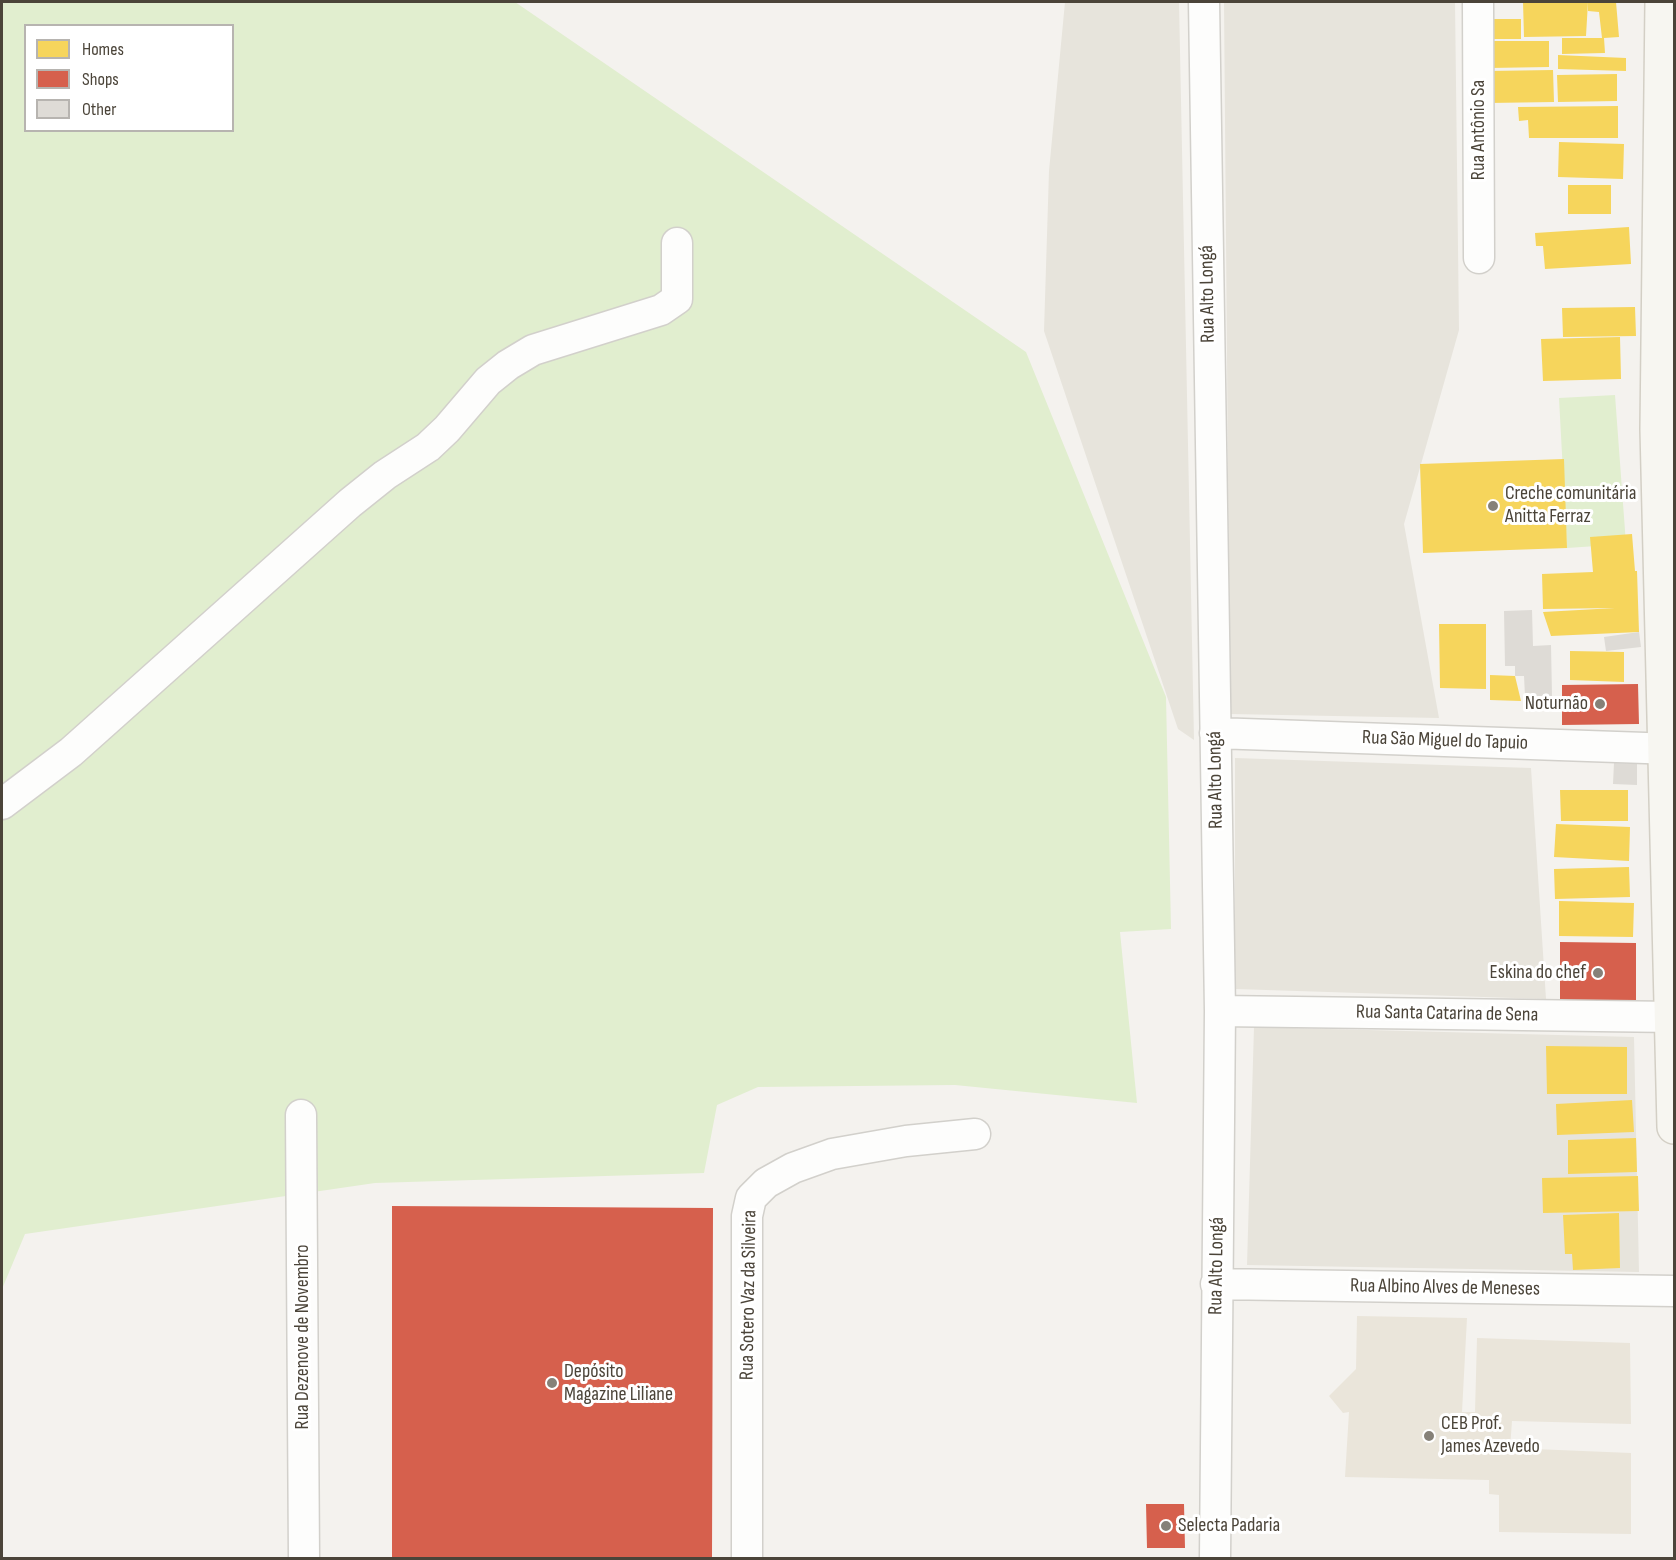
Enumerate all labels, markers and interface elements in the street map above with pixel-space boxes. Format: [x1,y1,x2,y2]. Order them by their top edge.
legend [24,24,234,132]
text: Homes [82,39,124,60]
text: Shops [82,69,119,90]
street label: Rua Antônio Sa [1467,80,1491,180]
text: Other [82,99,116,120]
street label: Rua Alto Longá [1195,245,1221,343]
place label: Creche comunitária Anitta Ferraz [1505,482,1636,529]
marker: Creche comunitária Anitta Ferraz [1486,499,1500,513]
place label: Noturnão [1525,692,1588,716]
marker: Noturnão [1593,697,1607,711]
street label: Rua São Miguel do Tapuio [1362,726,1528,756]
street label: Rua Alto Longá [1203,731,1229,829]
place label: Eskina do chef [1490,961,1586,985]
marker: Eskina do chef [1591,966,1605,980]
street label: Rua Santa Catarina de Sena [1356,1000,1538,1028]
street label: Rua Sotero Vaz da Silveira [736,1210,762,1380]
street label: Rua Alto Longá [1204,1217,1230,1315]
street label: Rua Dezenove de Novembro [291,1244,315,1430]
street label: Rua Albino Alves de Meneses [1350,1274,1540,1302]
place label: Depósito Magazine Liliane [564,1360,673,1407]
marker: Depósito Magazine Liliane [545,1376,559,1390]
place label: CEB Prof. James Azevedo [1441,1412,1540,1459]
marker: CEB Prof. James Azevedo [1422,1429,1436,1443]
place label: Selecta Padaria [1178,1514,1280,1538]
marker: Selecta Padaria [1159,1519,1173,1533]

